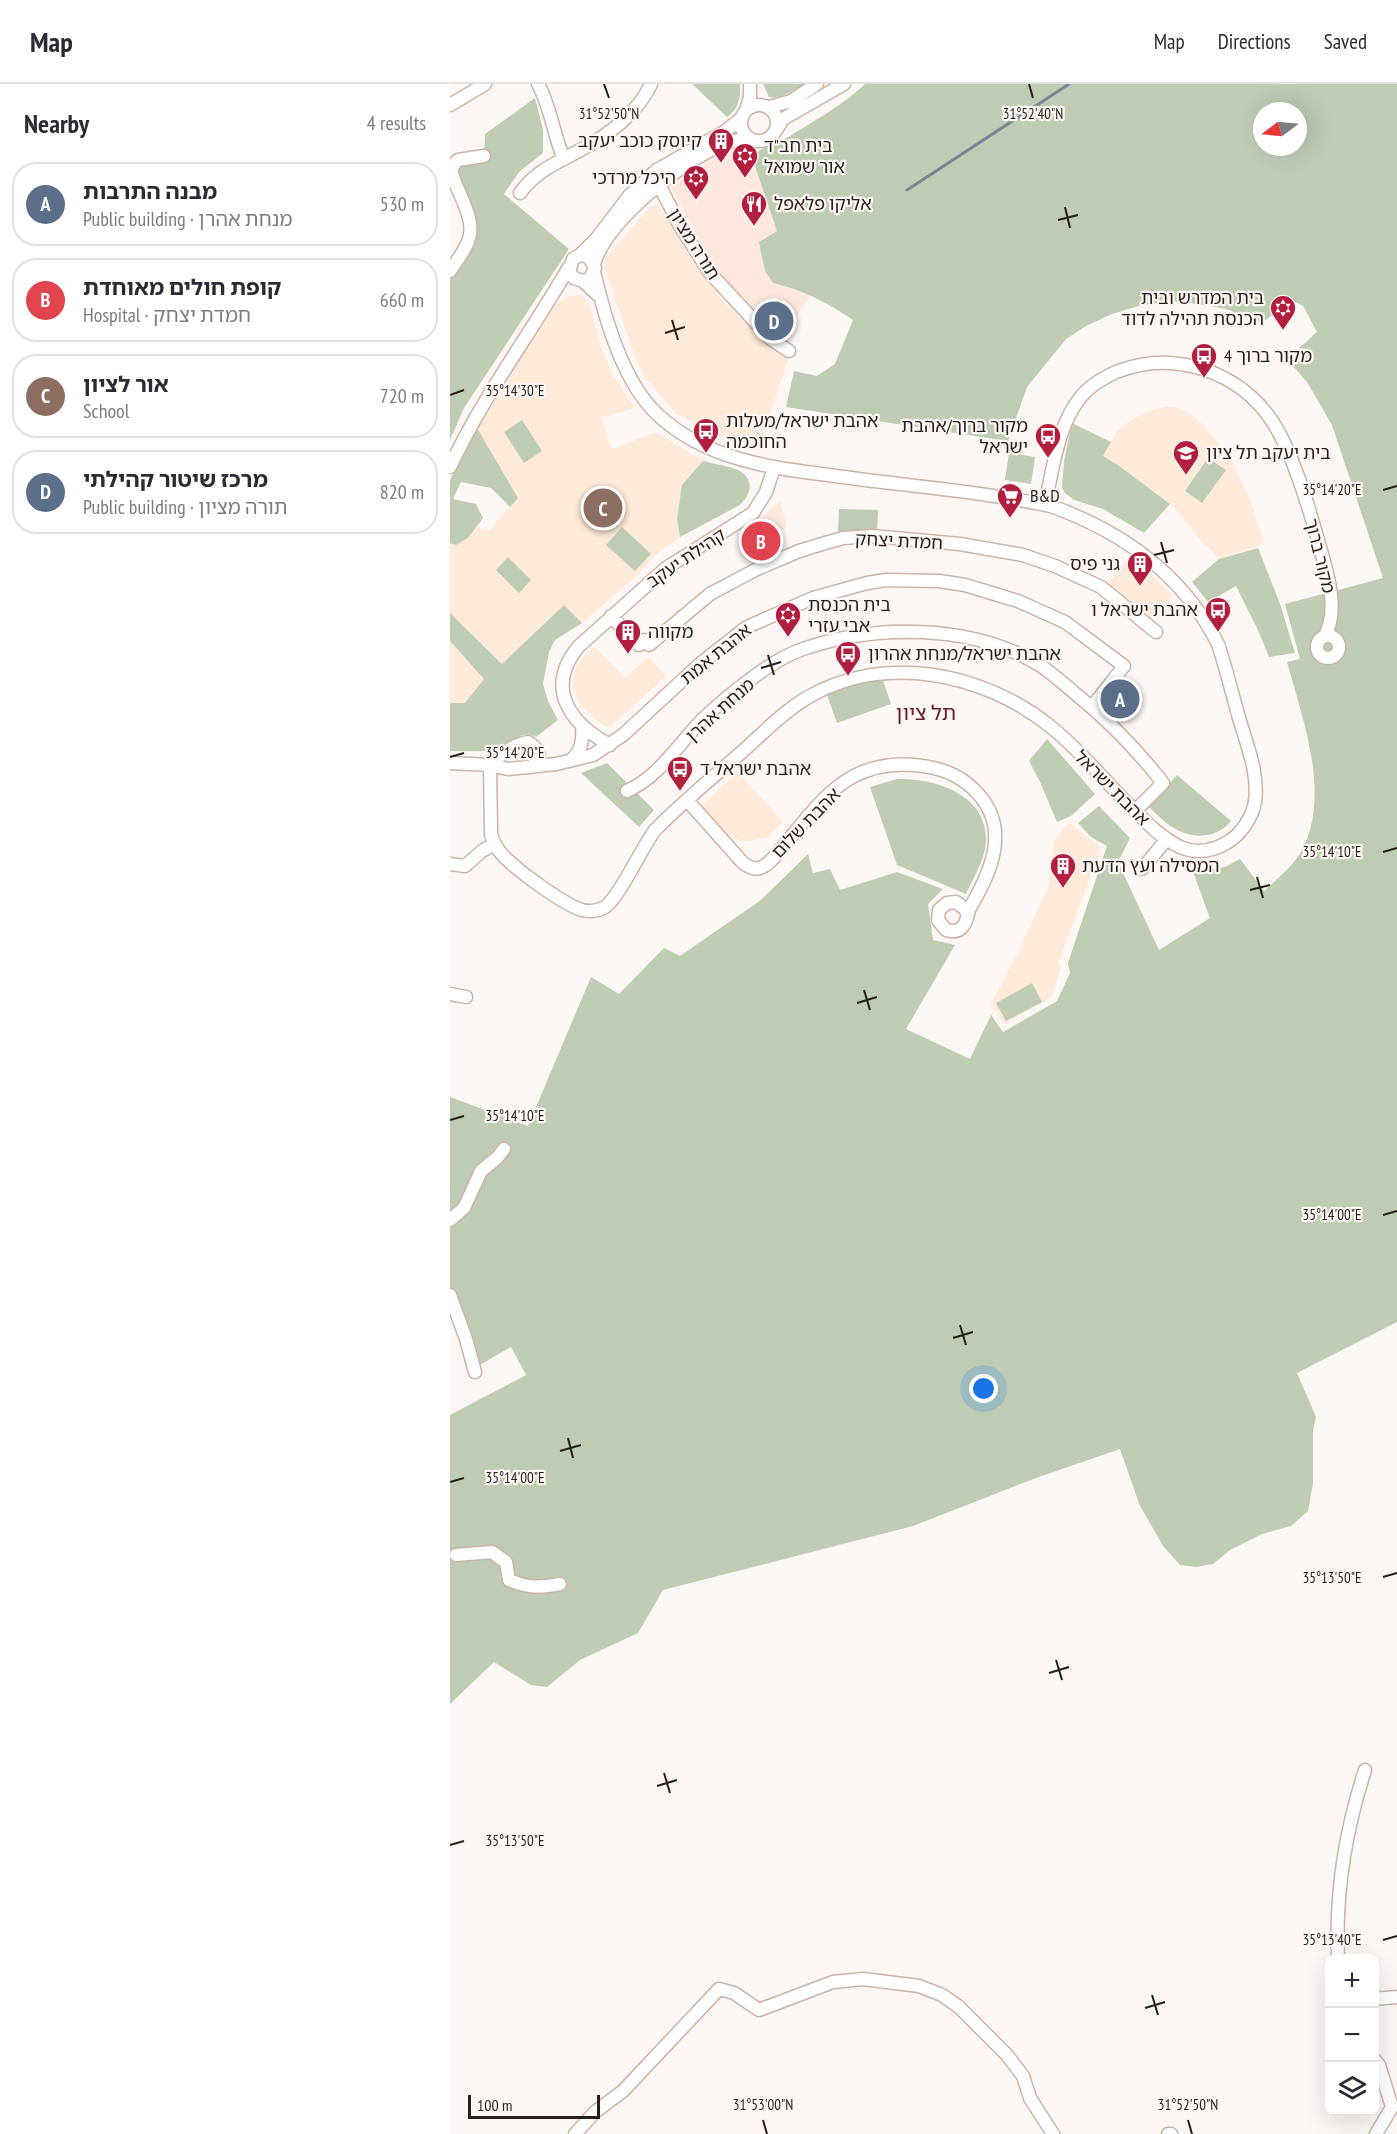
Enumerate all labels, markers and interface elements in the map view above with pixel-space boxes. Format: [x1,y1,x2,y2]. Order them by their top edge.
text: Map [30,23,73,60]
text: Map [1154,28,1185,55]
text: Directions [1218,28,1291,55]
text: Saved [1324,28,1367,55]
north arrow [1253,102,1307,156]
text: 31°52'50"N [579,104,639,123]
text: 31°52'40"N [1003,104,1063,123]
text: Nearby [24,107,89,140]
text: 4 results [367,110,426,136]
building icon: קיוסק כוכב יעקב [706,126,736,164]
place label: קיוסק כוכב יעקב [578,129,702,152]
place label: בית חב"ד אור שמואל [764,134,845,178]
synagogue icon: בית חב"ד אור שמואל [730,141,760,179]
synagogue icon: היכל מרדכי [681,163,711,201]
place label: היכל מרדכי [592,166,676,189]
text: מבנה התרבות [83,177,217,205]
restaurant icon: אליקו פלאפל [739,189,769,227]
text: A [40,191,51,217]
text: 530 m [380,191,424,217]
place label: אליקו פלאפל [774,192,872,215]
street label: תורה מציון [663,204,725,284]
text: Public building · מנחת אהרן [83,206,293,232]
text: קופת חולים מאוחדת [83,273,281,301]
place label: בית המדרש ובית הכנסת תהילה לדוד [1121,286,1264,330]
text: B [41,287,50,313]
text: 660 m [380,287,424,313]
synagogue icon: בית המדרש ובית הכנסת תהילה לדוד [1268,293,1298,331]
pin: D [754,298,794,344]
text: Hospital · חמדת יצחק [83,302,251,328]
bus stop icon: מקור ברוך 4 [1189,341,1219,379]
place label: מקור ברוך 4 [1224,344,1312,367]
text: אור לציון [83,370,169,398]
text: 35°14'30"E [485,381,545,400]
text: C [41,383,50,409]
text: 720 m [380,383,424,409]
text: School [83,398,129,424]
place label: אהבת ישראל/מעלות החוכמה [726,409,879,453]
place label: מקור ברוך/אהבת ישראל [901,414,1028,458]
bus stop icon: אהבת ישראל/מעלות החוכמה [691,416,721,454]
bus stop icon: מקור ברוך/אהבת ישראל [1033,421,1063,459]
school or university icon: בית יעקב תל ציון [1171,438,1201,476]
place label: בית יעקב תל ציון [1206,441,1331,464]
text: מרכז שיטור קהילתי [83,465,268,493]
text: D [40,479,51,505]
text: 820 m [380,479,424,505]
text: 35°14'20"E [1302,480,1362,499]
supermarket icon: B&D [995,481,1025,519]
place label: B&D [1030,484,1060,507]
pin: C [584,486,622,530]
text: Public building · תורה מציון [83,494,288,520]
street label: מקור ברוך [1300,516,1341,596]
pin: B [742,518,780,564]
street label: קהילת יעקב [642,523,730,593]
street label: חמדת יצחק [854,527,944,554]
building icon: גני פיס [1125,549,1155,587]
place label: גני פיס [1070,552,1120,575]
place label: בית הכנסת אבי עזרי [808,593,891,637]
bus stop icon: אהבת ישראל ו [1203,595,1233,633]
place label: אהבת ישראל ו [1091,598,1198,621]
synagogue icon: בית הכנסת אבי עזרי [773,600,803,638]
building icon: מקווה [613,617,643,655]
street label: אהבת אמת [676,618,756,689]
place label: מקווה [648,620,693,643]
bus stop icon: אהבת ישראל/מנחת אהרון [833,639,863,677]
place label: אהבת ישראל/מנחת אהרון [868,642,1061,665]
street label: מנחת אהרן [680,673,759,747]
pin: A [1100,676,1140,722]
district label: תל ציון [896,699,956,726]
text: 35°14'20"E [485,743,545,762]
street label: אהבת ישראל [1070,745,1155,830]
bus stop icon: אהבת ישראל ד [665,754,695,792]
place label: אהבת ישראל ד [700,757,811,780]
street label: אהבת שלום [766,783,845,863]
text: 35°14'10"E [1302,842,1362,861]
building icon: המסילה ועץ הדעת [1048,851,1078,889]
place label: המסילה ועץ הדעת [1082,854,1220,877]
text: 35°14'10"E [485,1106,545,1125]
text: 35°14'00"E [1302,1205,1362,1224]
your location [969,1374,998,1403]
text: 35°14'00"E [485,1468,545,1487]
text: 35°13'50"E [1302,1568,1362,1587]
text: 35°13'50"E [485,1831,545,1850]
text: 35°13'40"E [1302,1930,1362,1949]
map controls [1325,1954,1379,2116]
button: + [1325,1954,1379,2008]
button: − [1325,2008,1379,2062]
button: layers [1325,2062,1379,2116]
scale bar [468,2092,600,2120]
text: 100 m [477,2095,512,2115]
text: 31°53'00"N [733,2095,793,2114]
text: 31°52'50"N [1158,2095,1218,2114]

